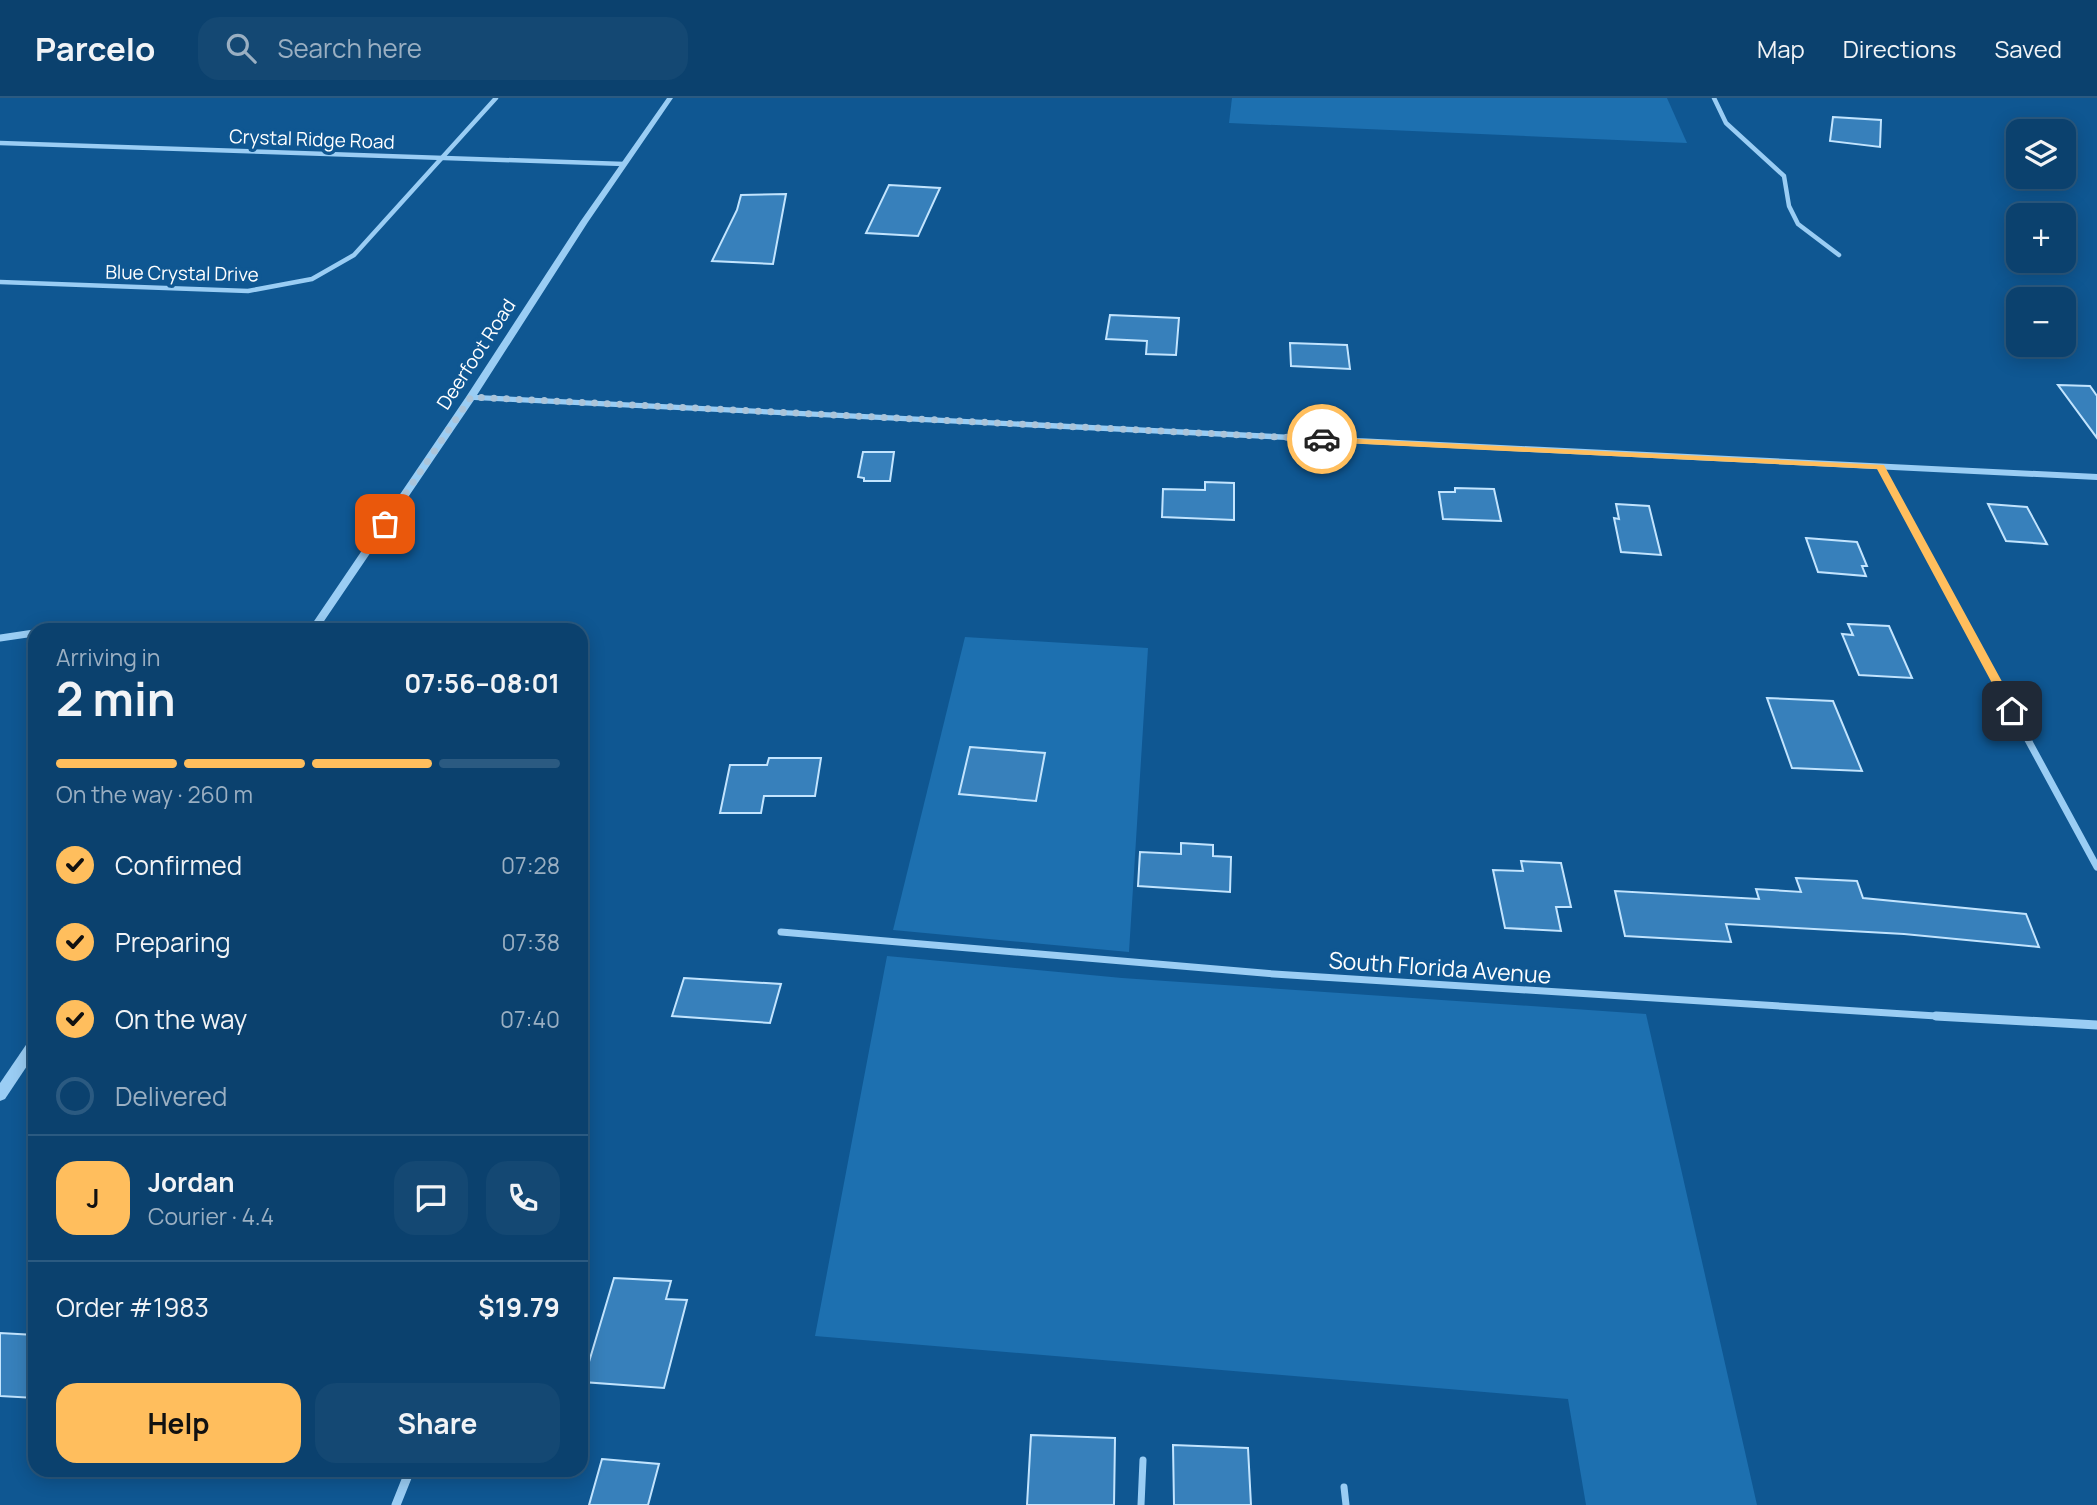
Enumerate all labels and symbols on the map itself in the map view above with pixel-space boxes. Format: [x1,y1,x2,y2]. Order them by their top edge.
street label: Crystal Ridge Road [229,123,395,155]
street label: Blue Crystal Drive [105,259,259,287]
street label: Deerfoot Road [430,294,522,414]
courier [1287,404,1357,474]
pin [355,494,415,554]
pin [1982,681,2042,741]
street label: South Florida Avenue [1328,943,1552,991]

